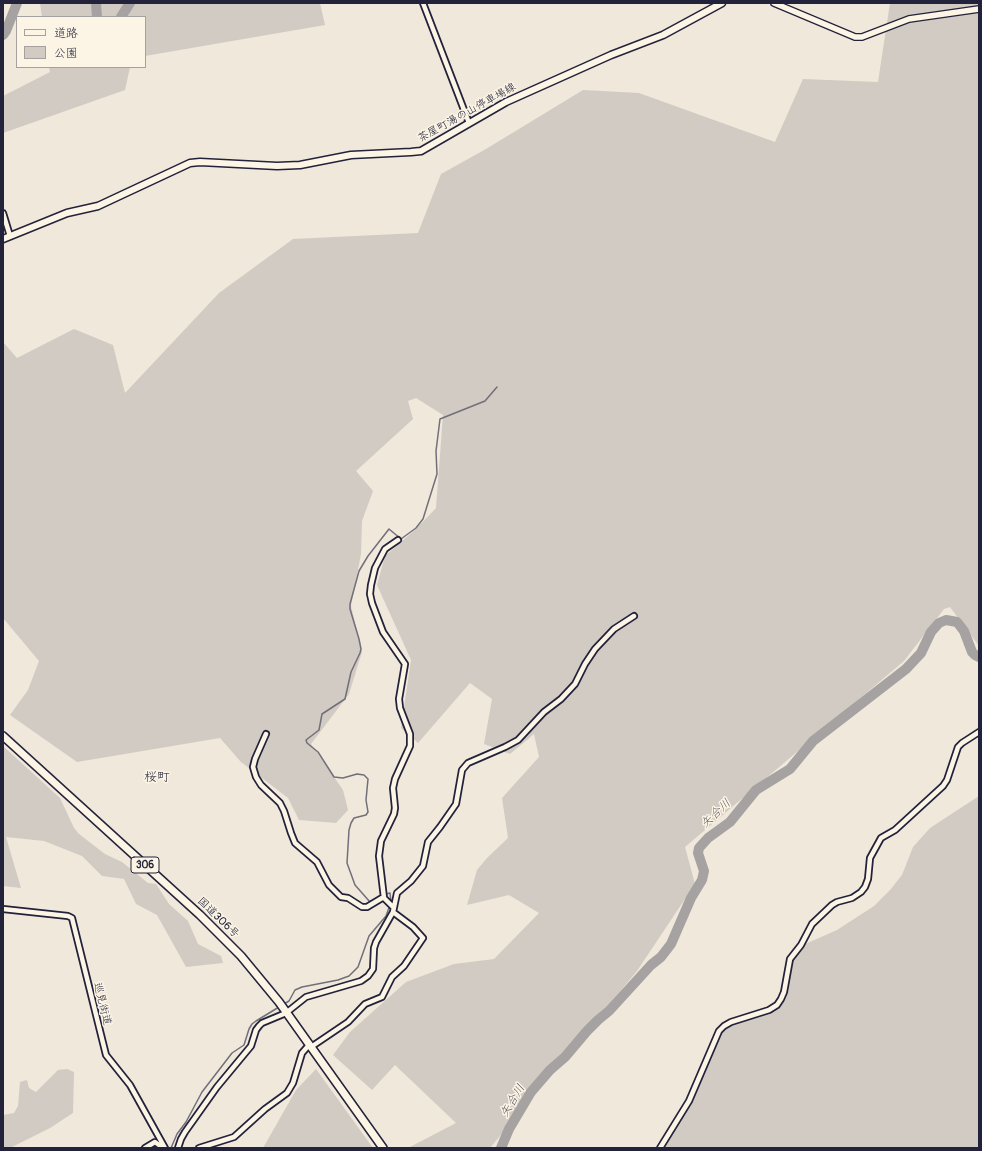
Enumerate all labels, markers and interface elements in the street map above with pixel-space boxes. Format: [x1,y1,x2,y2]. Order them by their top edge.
legend [16,16,146,68]
text: 道路 [54,26,78,41]
text: 公園 [54,46,78,61]
street label: 茶屋町湯の山停車場線 [416,81,518,145]
district label: 桜町 [144,770,170,786]
water label: 矢合川 [698,796,734,832]
road number: 306 [131,857,159,873]
street label: 国道306号 [194,895,242,941]
street label: 巡見街道 [90,981,114,1027]
water label: 矢合川 [498,1082,528,1120]

